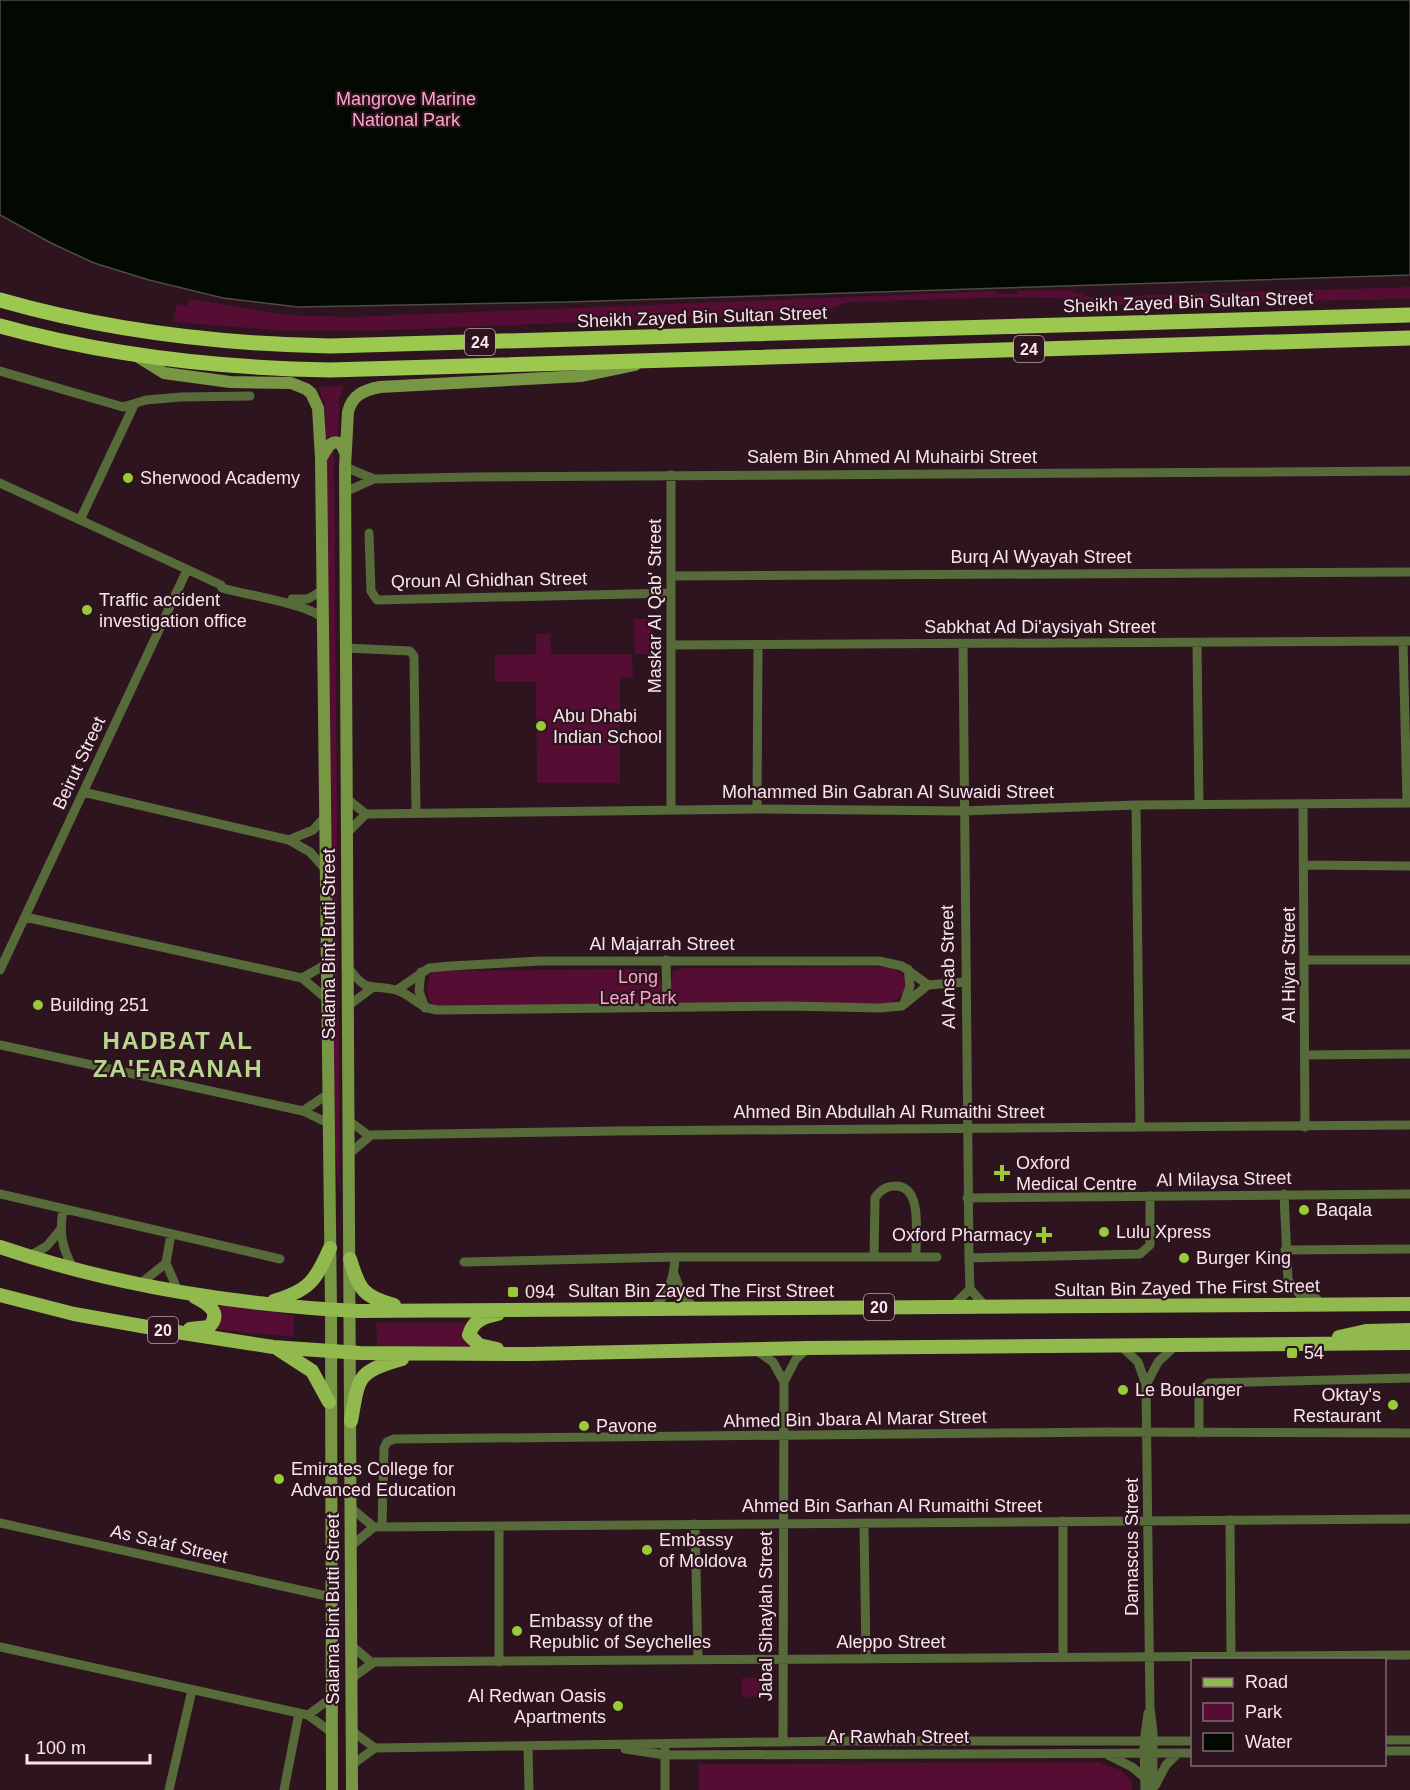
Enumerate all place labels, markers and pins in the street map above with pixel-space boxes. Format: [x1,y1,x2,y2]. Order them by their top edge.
place label: Sherwood Academy [140,468,300,488]
marker: Sherwood Academy [121,471,135,485]
place label: Traffic accident investigation office [99,590,247,631]
marker: Traffic accident investigation office [80,603,94,617]
place label: Abu Dhabi Indian School [553,706,662,747]
marker: Abu Dhabi Indian School [534,719,548,733]
place label: Building 251 [50,995,149,1015]
marker: Building 251 [31,998,45,1012]
place label: Oxford Medical Centre [1016,1153,1137,1194]
marker: Oxford Medical Centre [993,1164,1011,1182]
place label: Baqala [1316,1200,1373,1220]
marker: Baqala [1297,1203,1311,1217]
place label: Lulu Xpress [1116,1222,1211,1242]
place label: Oxford Pharmacy [892,1225,1032,1245]
marker: Lulu Xpress [1097,1225,1111,1239]
marker: Oxford Pharmacy [1037,1228,1051,1242]
place label: Burger King [1196,1248,1291,1268]
marker: Burger King [1177,1251,1191,1265]
place label: 094 [525,1282,555,1302]
marker: 094 [506,1285,520,1299]
place label: 54 [1304,1343,1324,1363]
marker: 54 [1285,1346,1299,1360]
place label: Le Boulanger [1135,1380,1242,1400]
marker: Le Boulanger [1116,1383,1130,1397]
place label: Oktay's Restaurant [1293,1385,1381,1426]
marker: Oktay's Restaurant [1386,1398,1400,1412]
place label: Pavone [596,1416,657,1436]
marker: Pavone [577,1419,591,1433]
place label: Emirates College for Advanced Education [291,1459,456,1500]
marker: Emirates College for Advanced Education [272,1472,286,1486]
place label: Embassy of Moldova [659,1530,748,1571]
marker: Embassy of Moldova [640,1543,654,1557]
place label: Embassy of the Republic of Seychelles [529,1611,711,1652]
marker: Embassy of the Republic of Seychelles [510,1624,524,1638]
place label: Al Redwan Oasis Apartments [468,1686,606,1727]
marker: Al Redwan Oasis Apartments [611,1699,625,1713]

